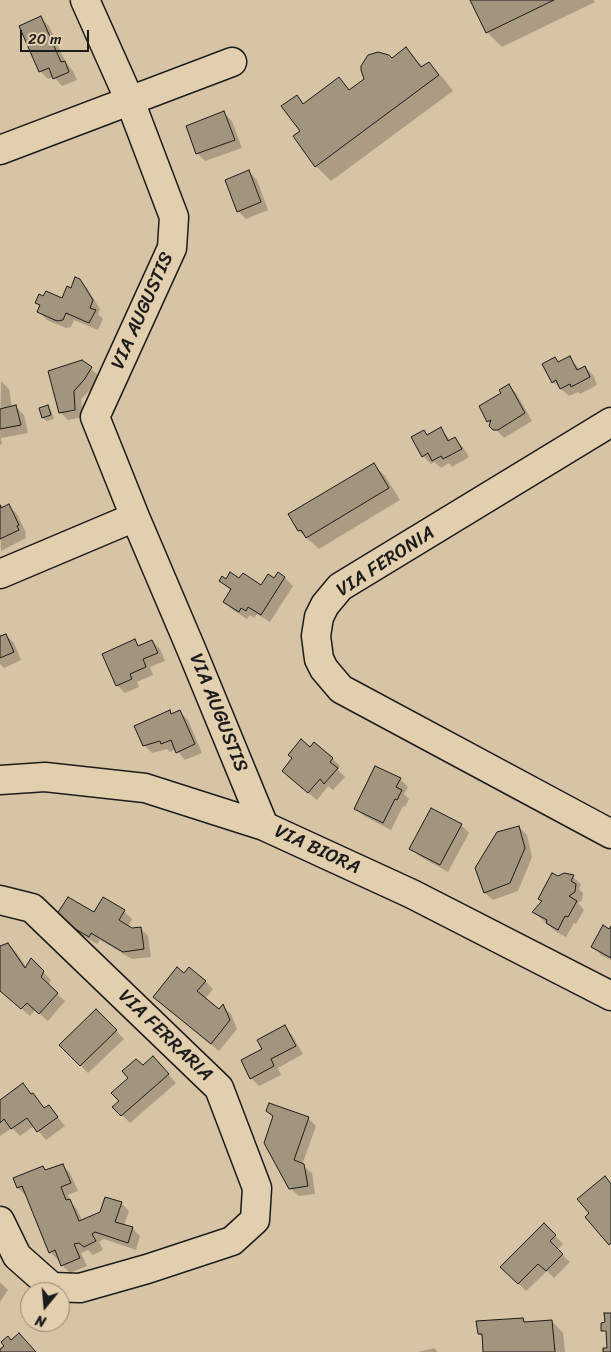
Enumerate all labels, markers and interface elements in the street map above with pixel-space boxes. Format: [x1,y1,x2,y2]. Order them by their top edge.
scale bar [22,20,91,52]
text: 20 m [28,26,62,52]
street label: VIA AUGUSTIS [107,249,179,373]
street label: VIA FERONIA [333,522,439,602]
street label: VIA AUGUSTIS [184,650,252,776]
street label: VIA BIORA [271,820,363,880]
street label: VIA FERRARIA [113,985,217,1087]
north arrow [20,1282,70,1332]
text: N [32,1307,49,1334]

